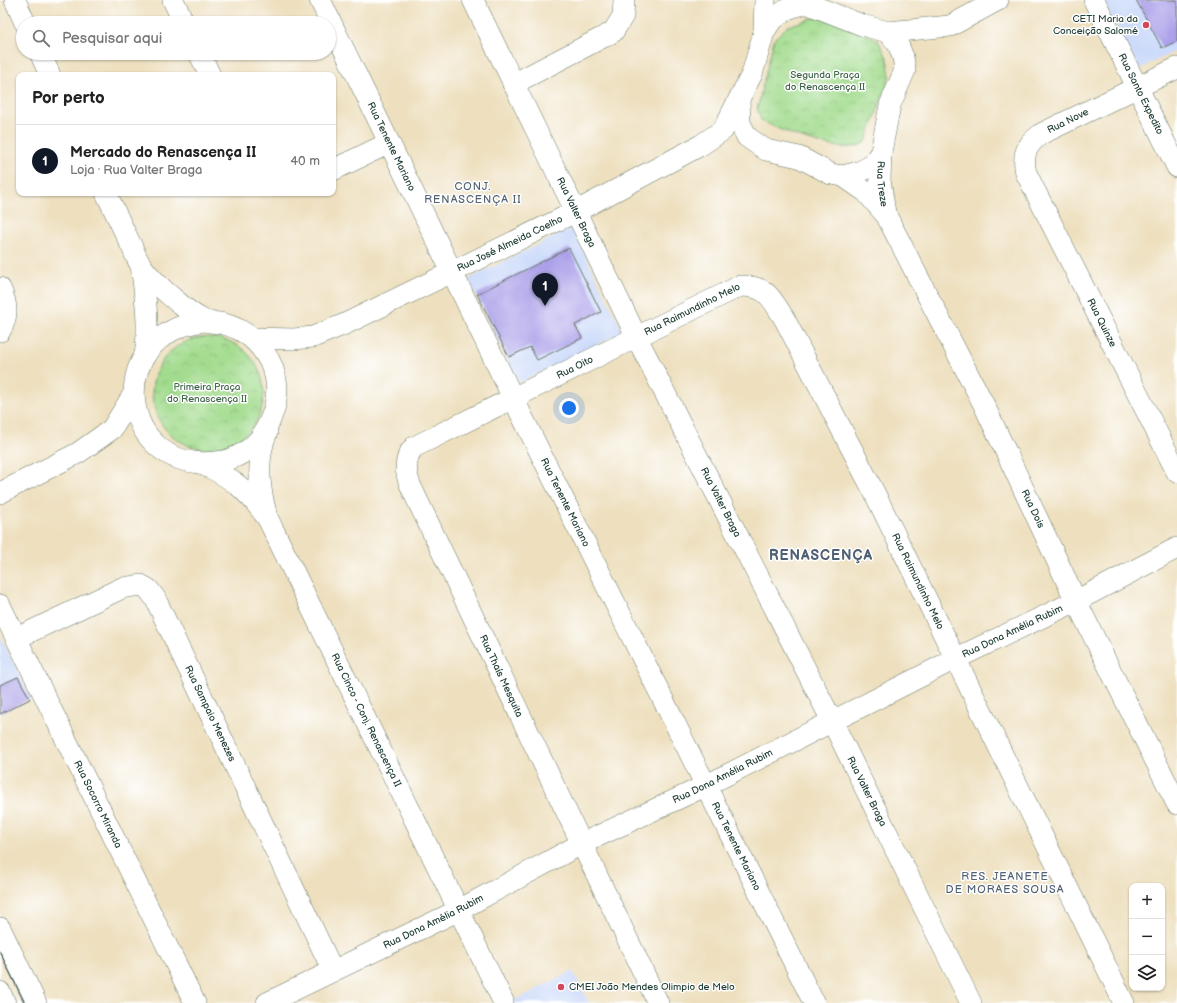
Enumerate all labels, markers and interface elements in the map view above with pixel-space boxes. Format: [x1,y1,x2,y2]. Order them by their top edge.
place label: CETI Maria da Conceição Salomé [1053,13,1138,37]
search box [16,16,336,60]
marker: CETI Maria da Conceição Salomé [1141,20,1151,30]
icon: search [30,27,52,49]
text: Pesquisar aqui [62,29,162,48]
street label: Rua Santo Expedito [1116,52,1166,137]
park label: Segunda Praça do Renascença II [785,69,865,93]
text: Por perto [32,88,105,108]
street label: Rua Tenente Mariano [364,100,418,193]
street label: Rua Nove [1045,106,1091,136]
text: Mercado do Renascença II [70,143,256,162]
text: 1 [42,153,48,169]
text: 40 m [290,153,320,169]
street label: Rua Treze [874,161,890,208]
text: Loja · Rua Valter Braga [70,162,202,178]
street label: Rua Valter Braga [554,175,598,250]
district label: CONJ. RENASCENÇA II [424,180,522,206]
street label: Rua José Almeida Coelho [455,213,565,275]
pin: 1 [532,273,558,306]
street label: Rua Raimundinho Melo [642,281,743,338]
street label: Rua Quinze [1084,296,1119,349]
street label: Rua Oito [554,353,595,382]
park label: Primeira Praça do Renascença II [167,381,247,405]
your location [559,398,579,418]
street label: Rua Tenente Mariano [538,456,592,549]
street label: Rua Valter Braga [698,465,743,539]
street label: Rua Dois [1019,488,1047,530]
street label: Rua Raimundinho Melo [889,531,946,632]
district label: RENASCENÇA [769,547,873,564]
street label: Rua Dona Amélia Rubim [960,602,1065,661]
street label: Rua Thaís Mesquita [477,633,525,719]
street label: Rua Cinco - Conj. Renascença II [328,651,404,789]
street label: Rua Sampaio Menezes [182,664,238,763]
street label: Rua Dona Amélia Rubim [671,747,775,806]
street label: Rua Valter Braga [844,754,889,829]
street label: Rua Socorro Miranda [71,759,124,850]
street label: Rua Tenente Mariano [709,800,763,893]
district label: RES. JEANETE DE MORAES SOUSA [946,870,1064,896]
map controls [1129,883,1165,991]
button: + [1129,883,1165,919]
street label: Rua Dona Amélia Rubim [381,892,485,952]
button: − [1129,919,1165,955]
button: layers [1129,955,1165,991]
place label: CMEI João Mendes Olimpio de Melo [569,981,735,993]
marker: CMEI João Mendes Olimpio de Melo [556,982,566,992]

